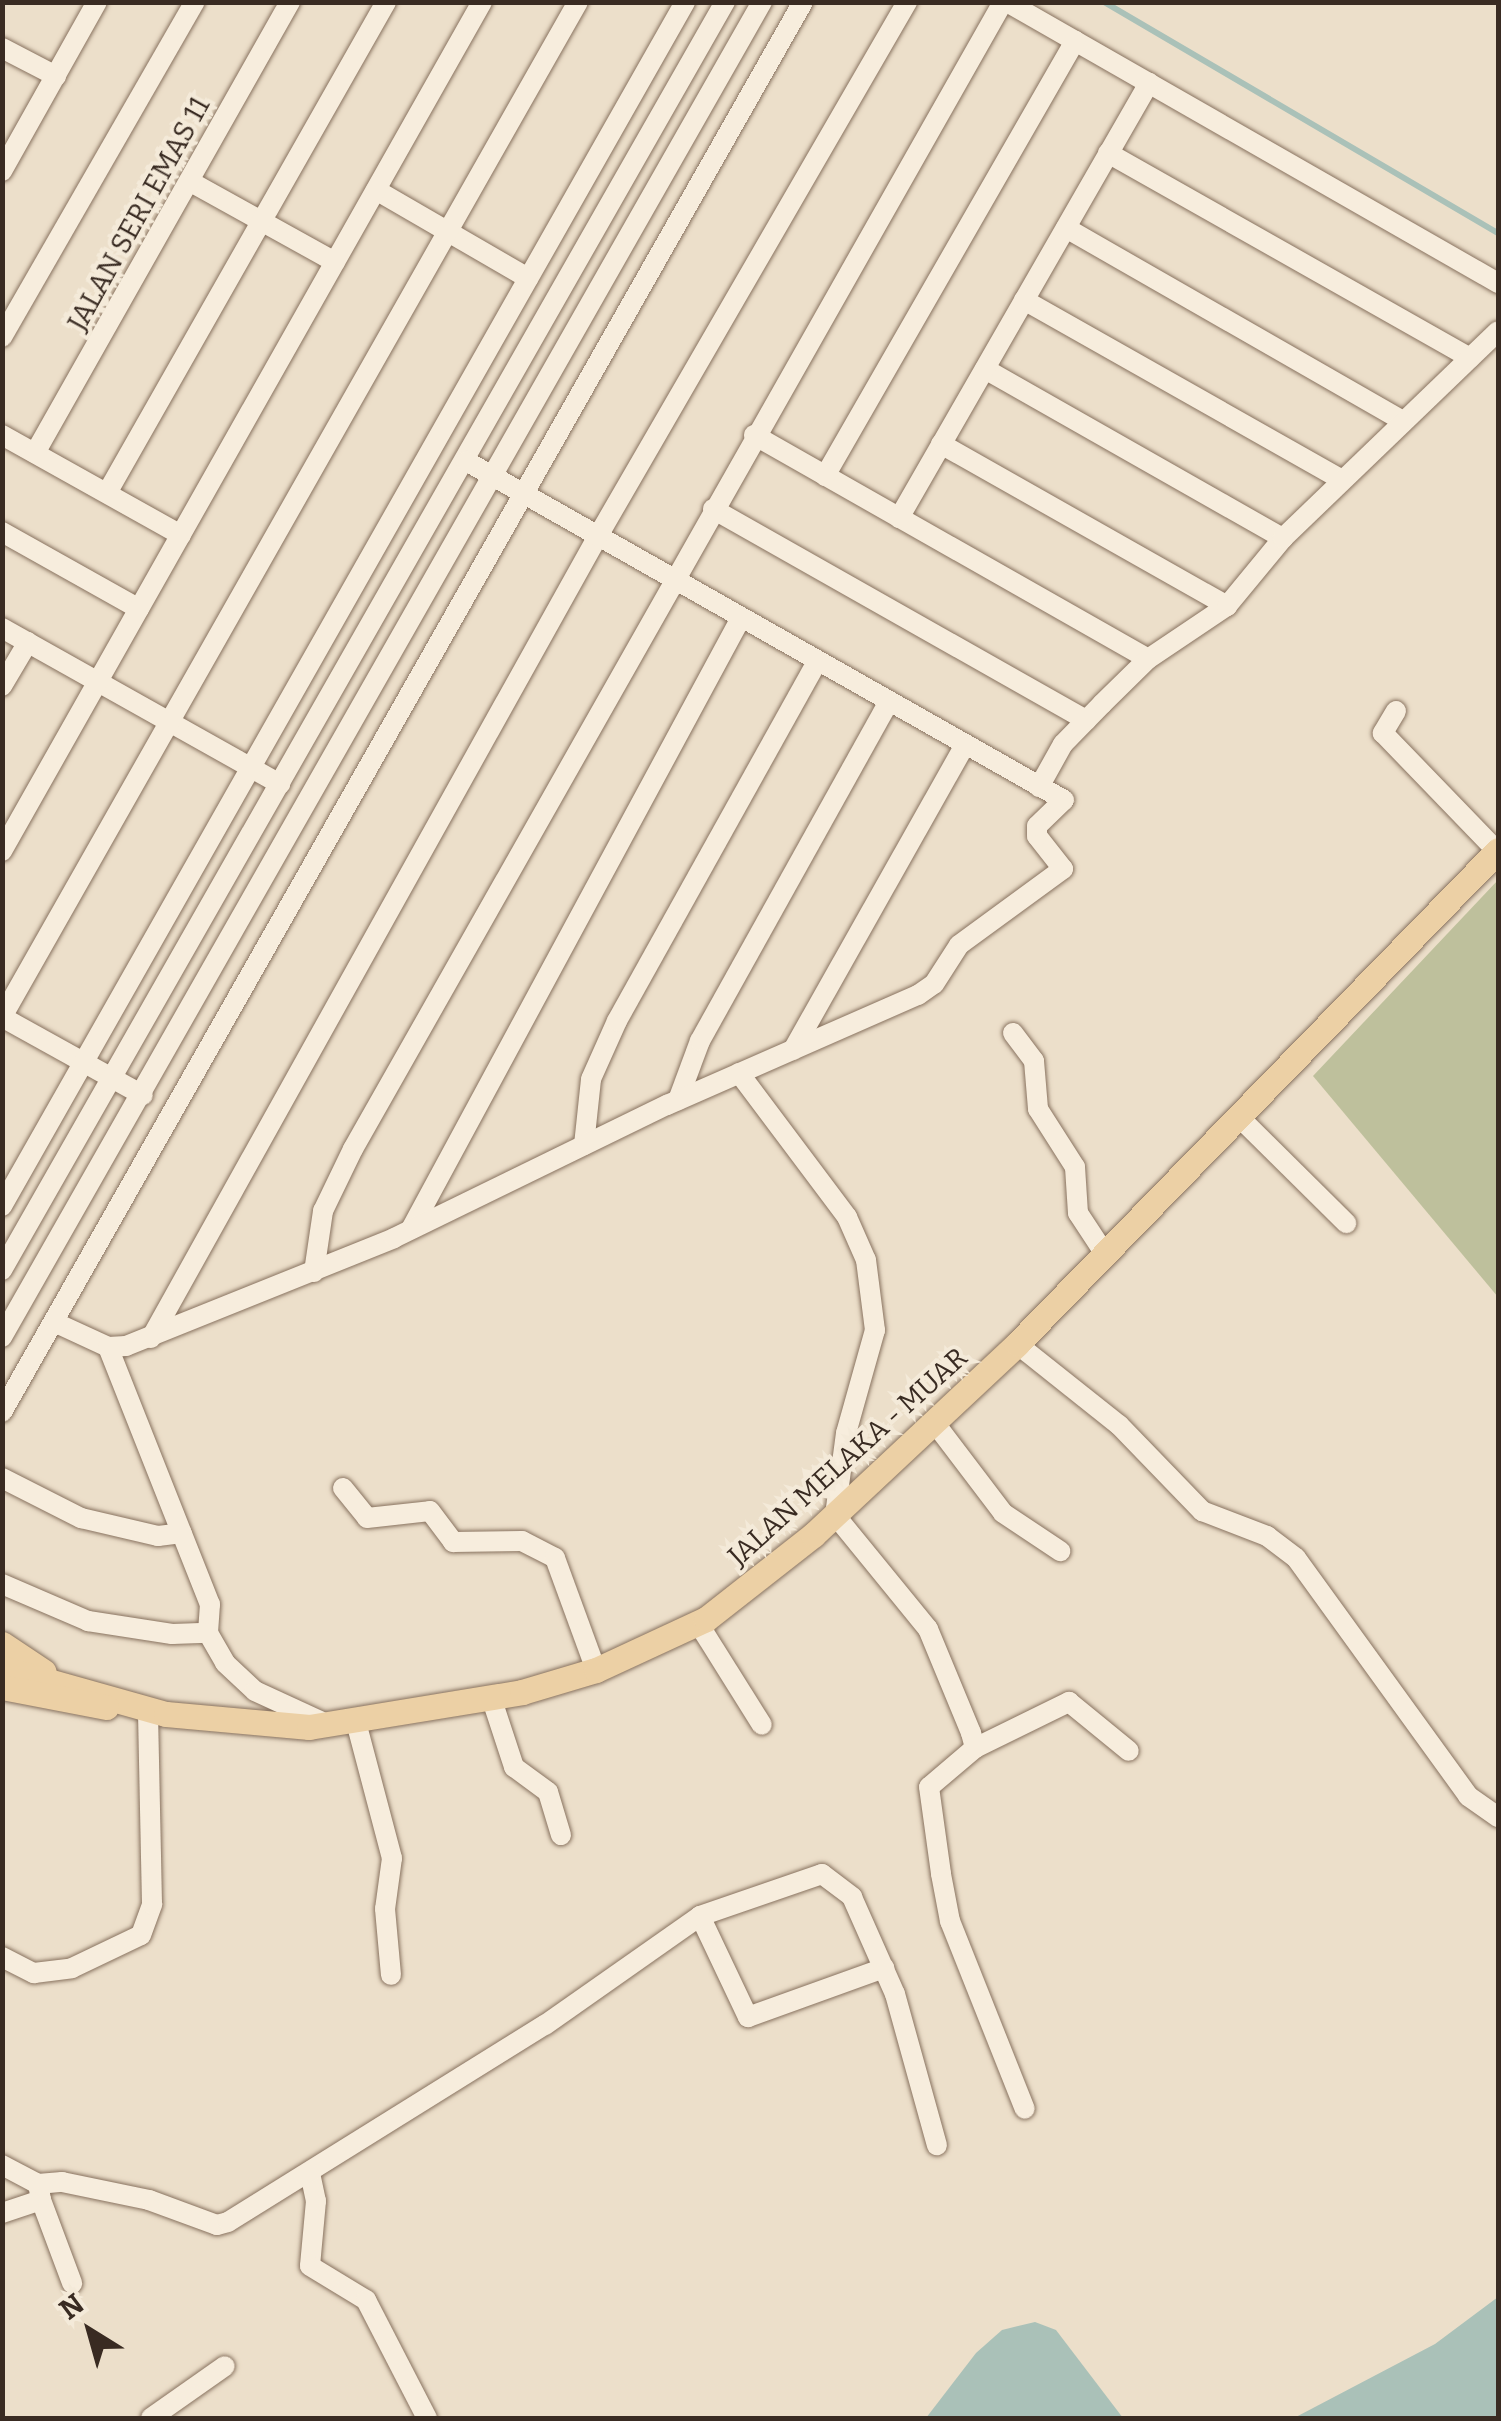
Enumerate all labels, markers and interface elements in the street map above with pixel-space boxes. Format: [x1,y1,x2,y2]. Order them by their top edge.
street label: JALAN SERI EMAS 11 [61,91,217,337]
street label: JALAN MELAKA - MUAR [722,1341,974,1573]
north arrow [40,2281,140,2381]
text: N [53,2287,90,2326]

